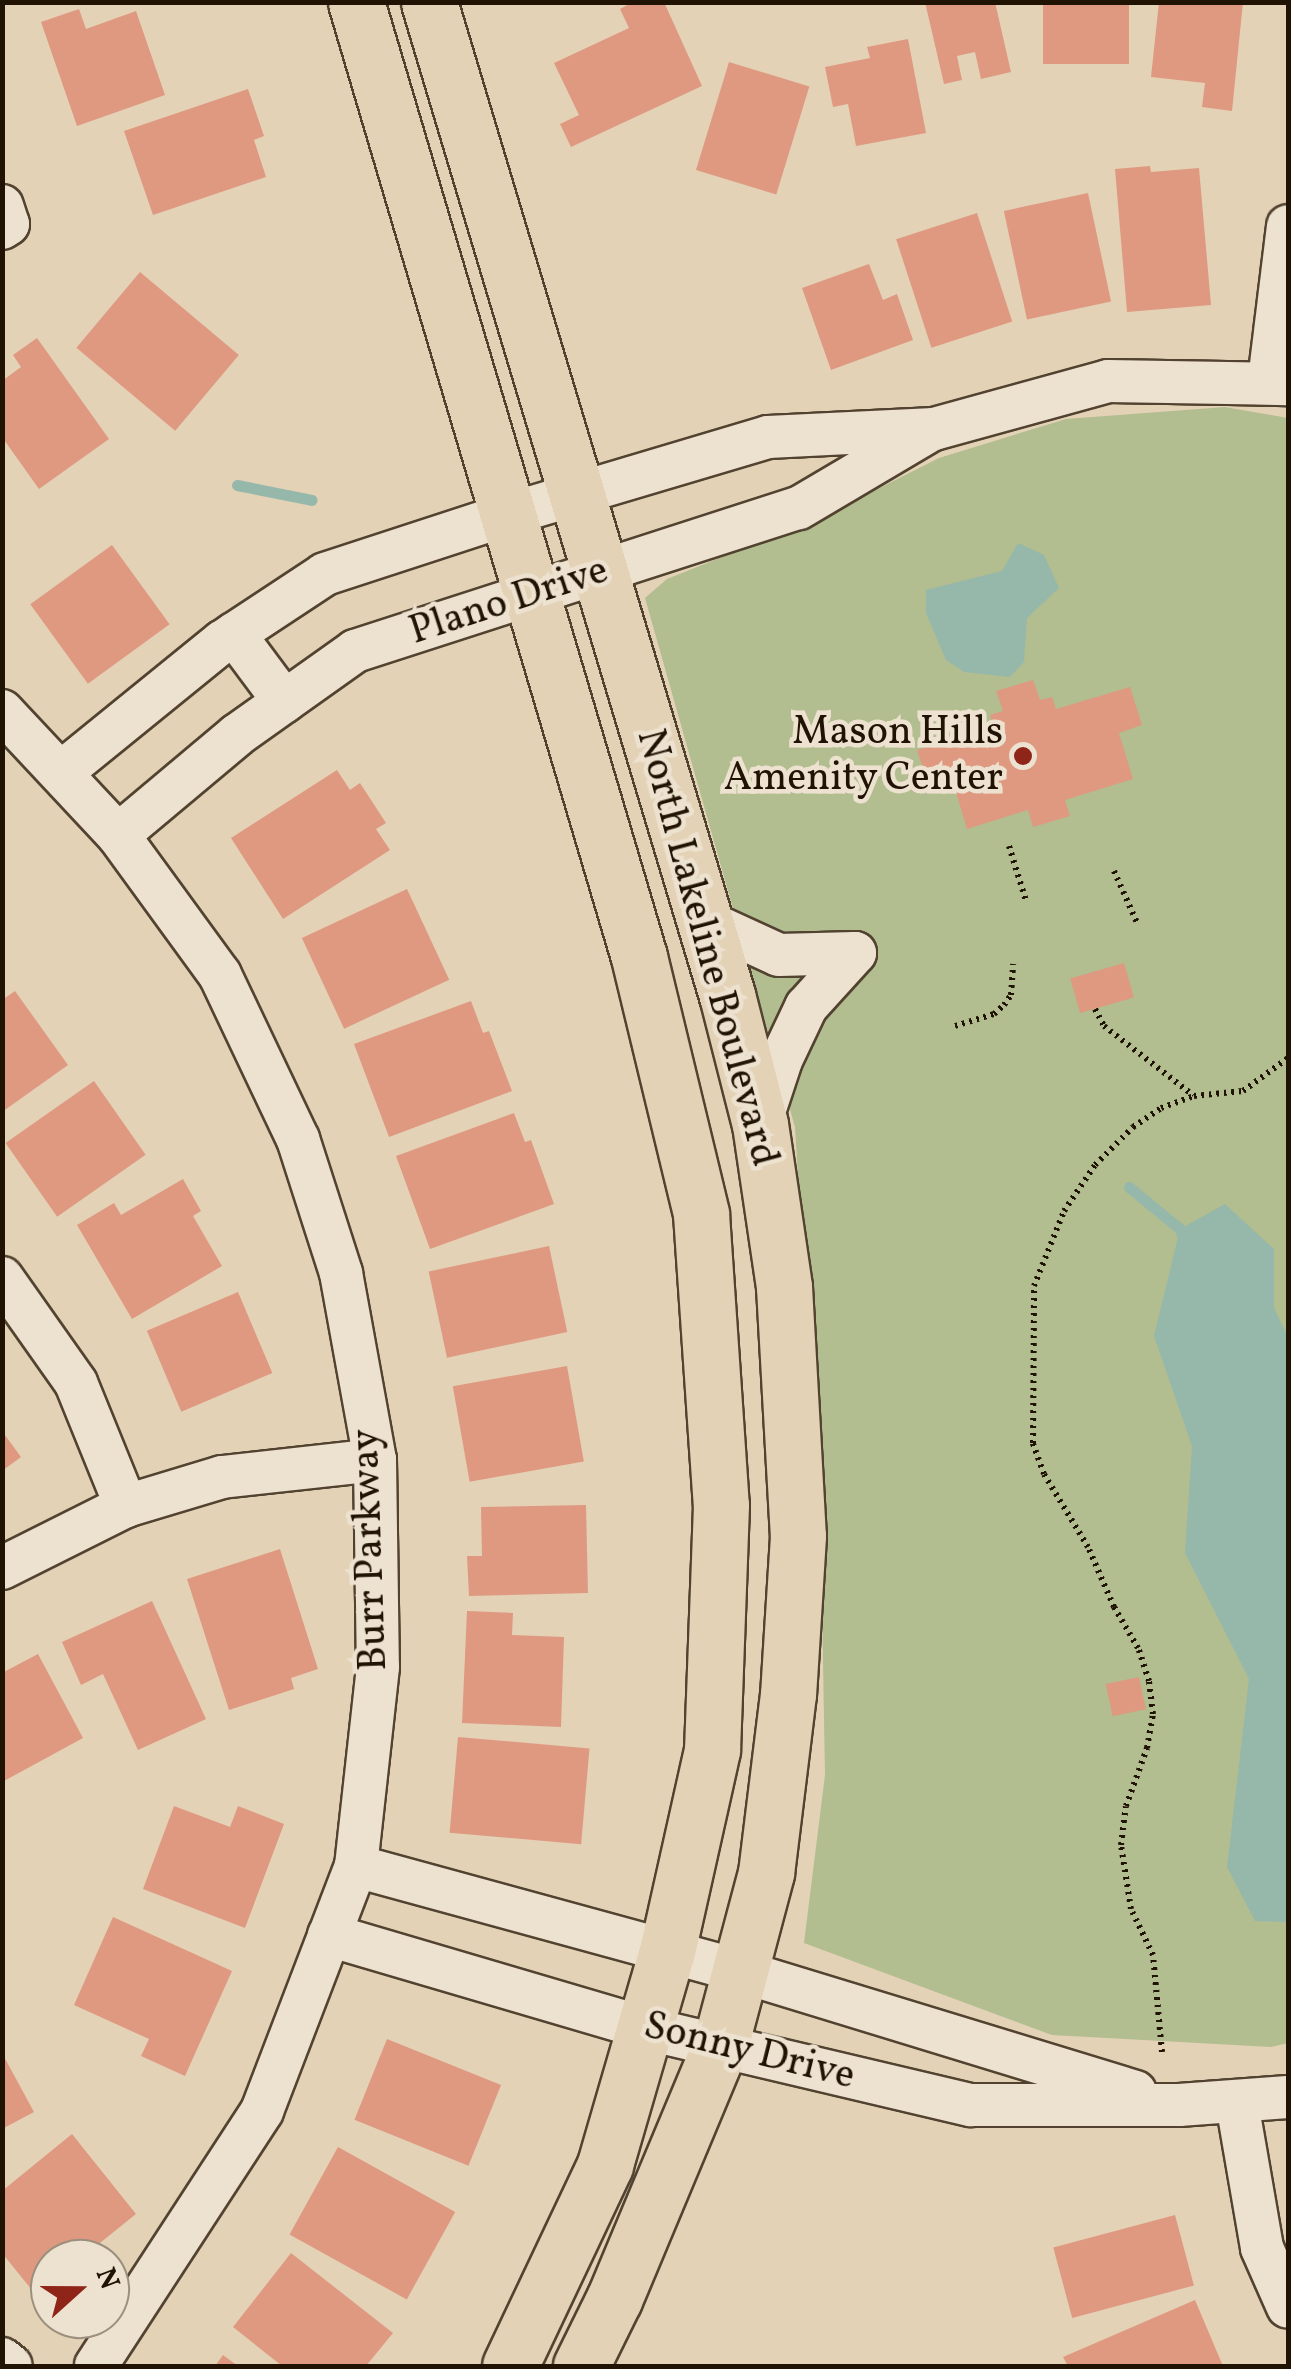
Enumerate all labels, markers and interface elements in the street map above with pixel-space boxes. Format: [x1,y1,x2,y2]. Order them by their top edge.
street label: Plano Drive [404,547,614,657]
place label: Mason Hills Amenity Center [723,709,1003,803]
street label: North Lakeline Boulevard [625,724,787,1172]
marker: Mason Hills Amenity Center [1012,745,1034,767]
street label: Burr Parkway [343,1428,399,1672]
street label: Sonny Drive [638,2002,860,2102]
north arrow [30,2239,130,2339]
text: N [85,2262,128,2295]

